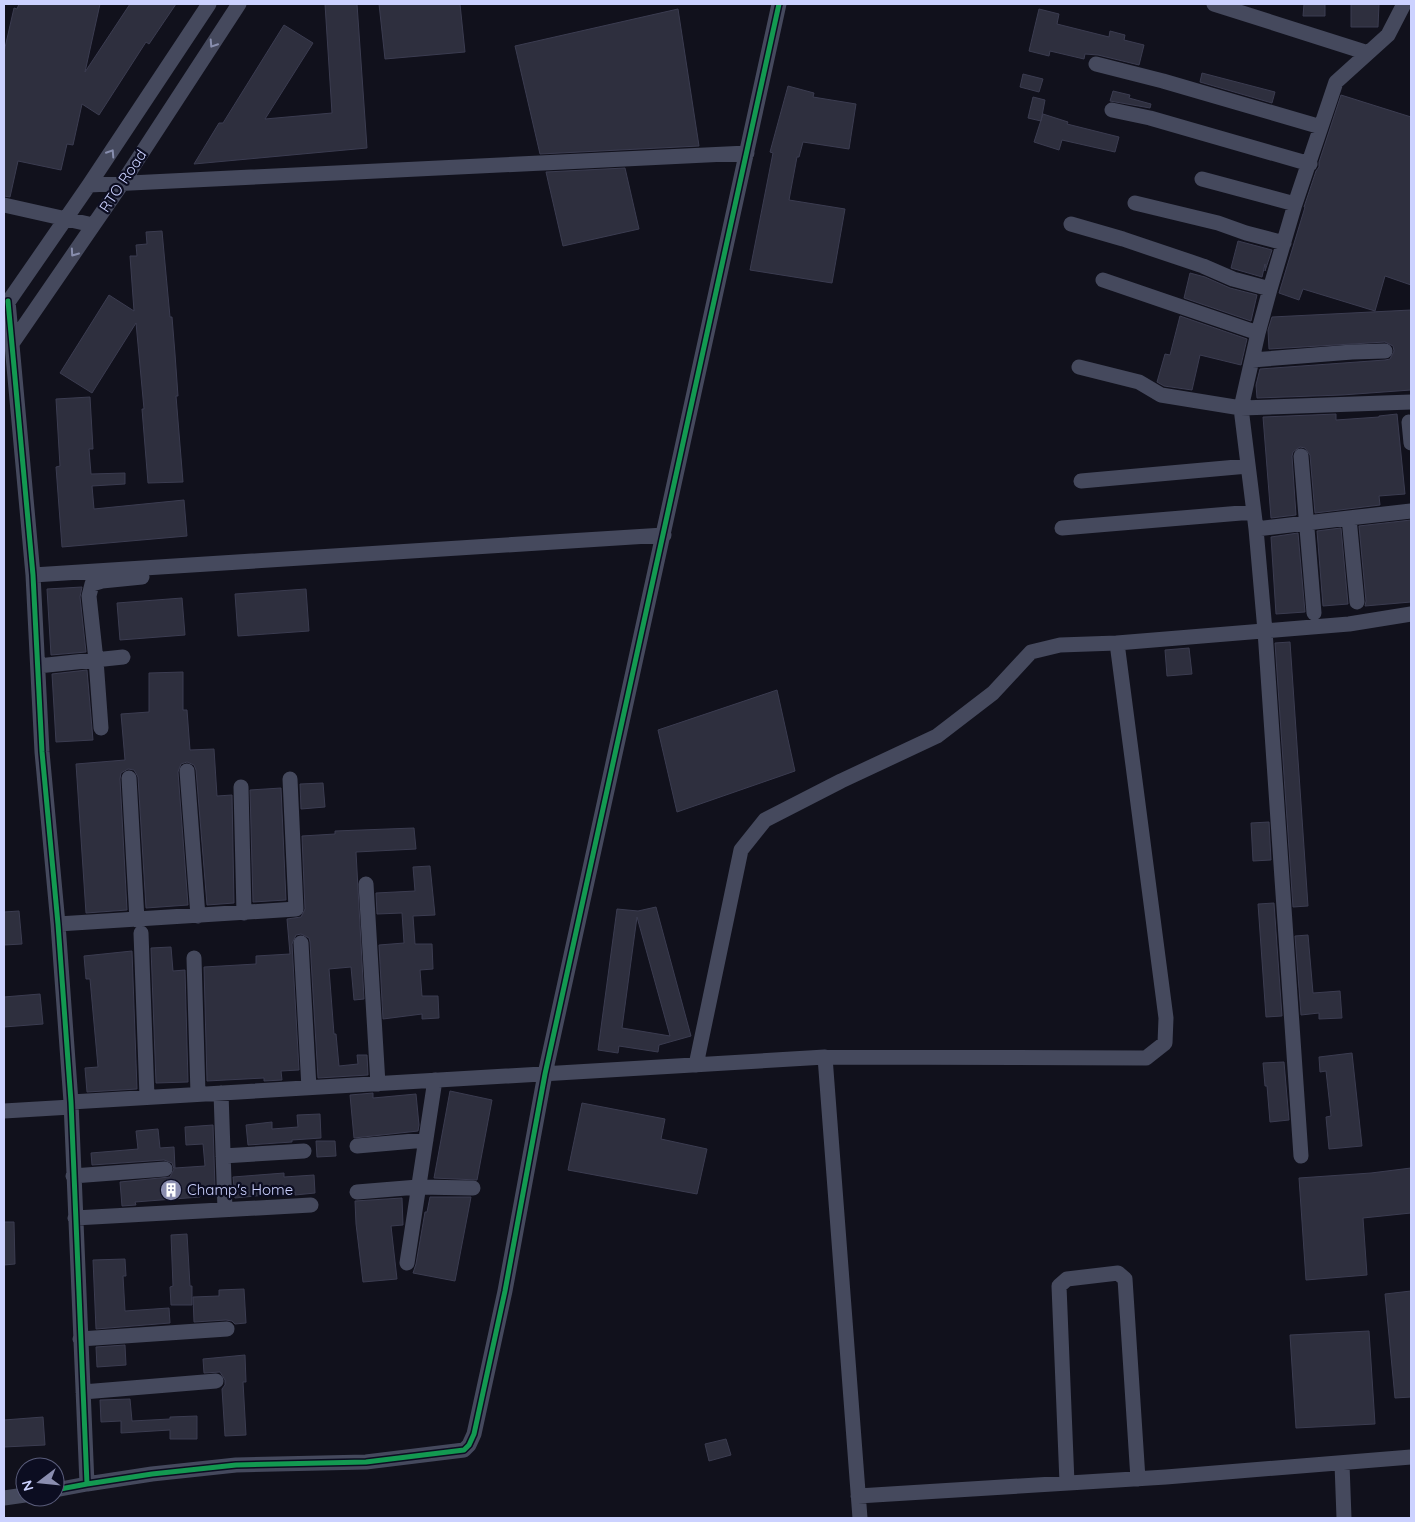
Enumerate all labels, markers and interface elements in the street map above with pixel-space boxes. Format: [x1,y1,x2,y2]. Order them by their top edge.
one-way arrow [209,39,219,48]
street label: RTO Road [95,146,150,216]
one-way arrow [105,149,114,158]
one-way arrow [71,247,80,256]
building icon: Champ's Home [159,1178,183,1202]
place label: Champ's Home [187,1180,293,1199]
north arrow [15,1457,65,1507]
text: N [17,1478,38,1493]

